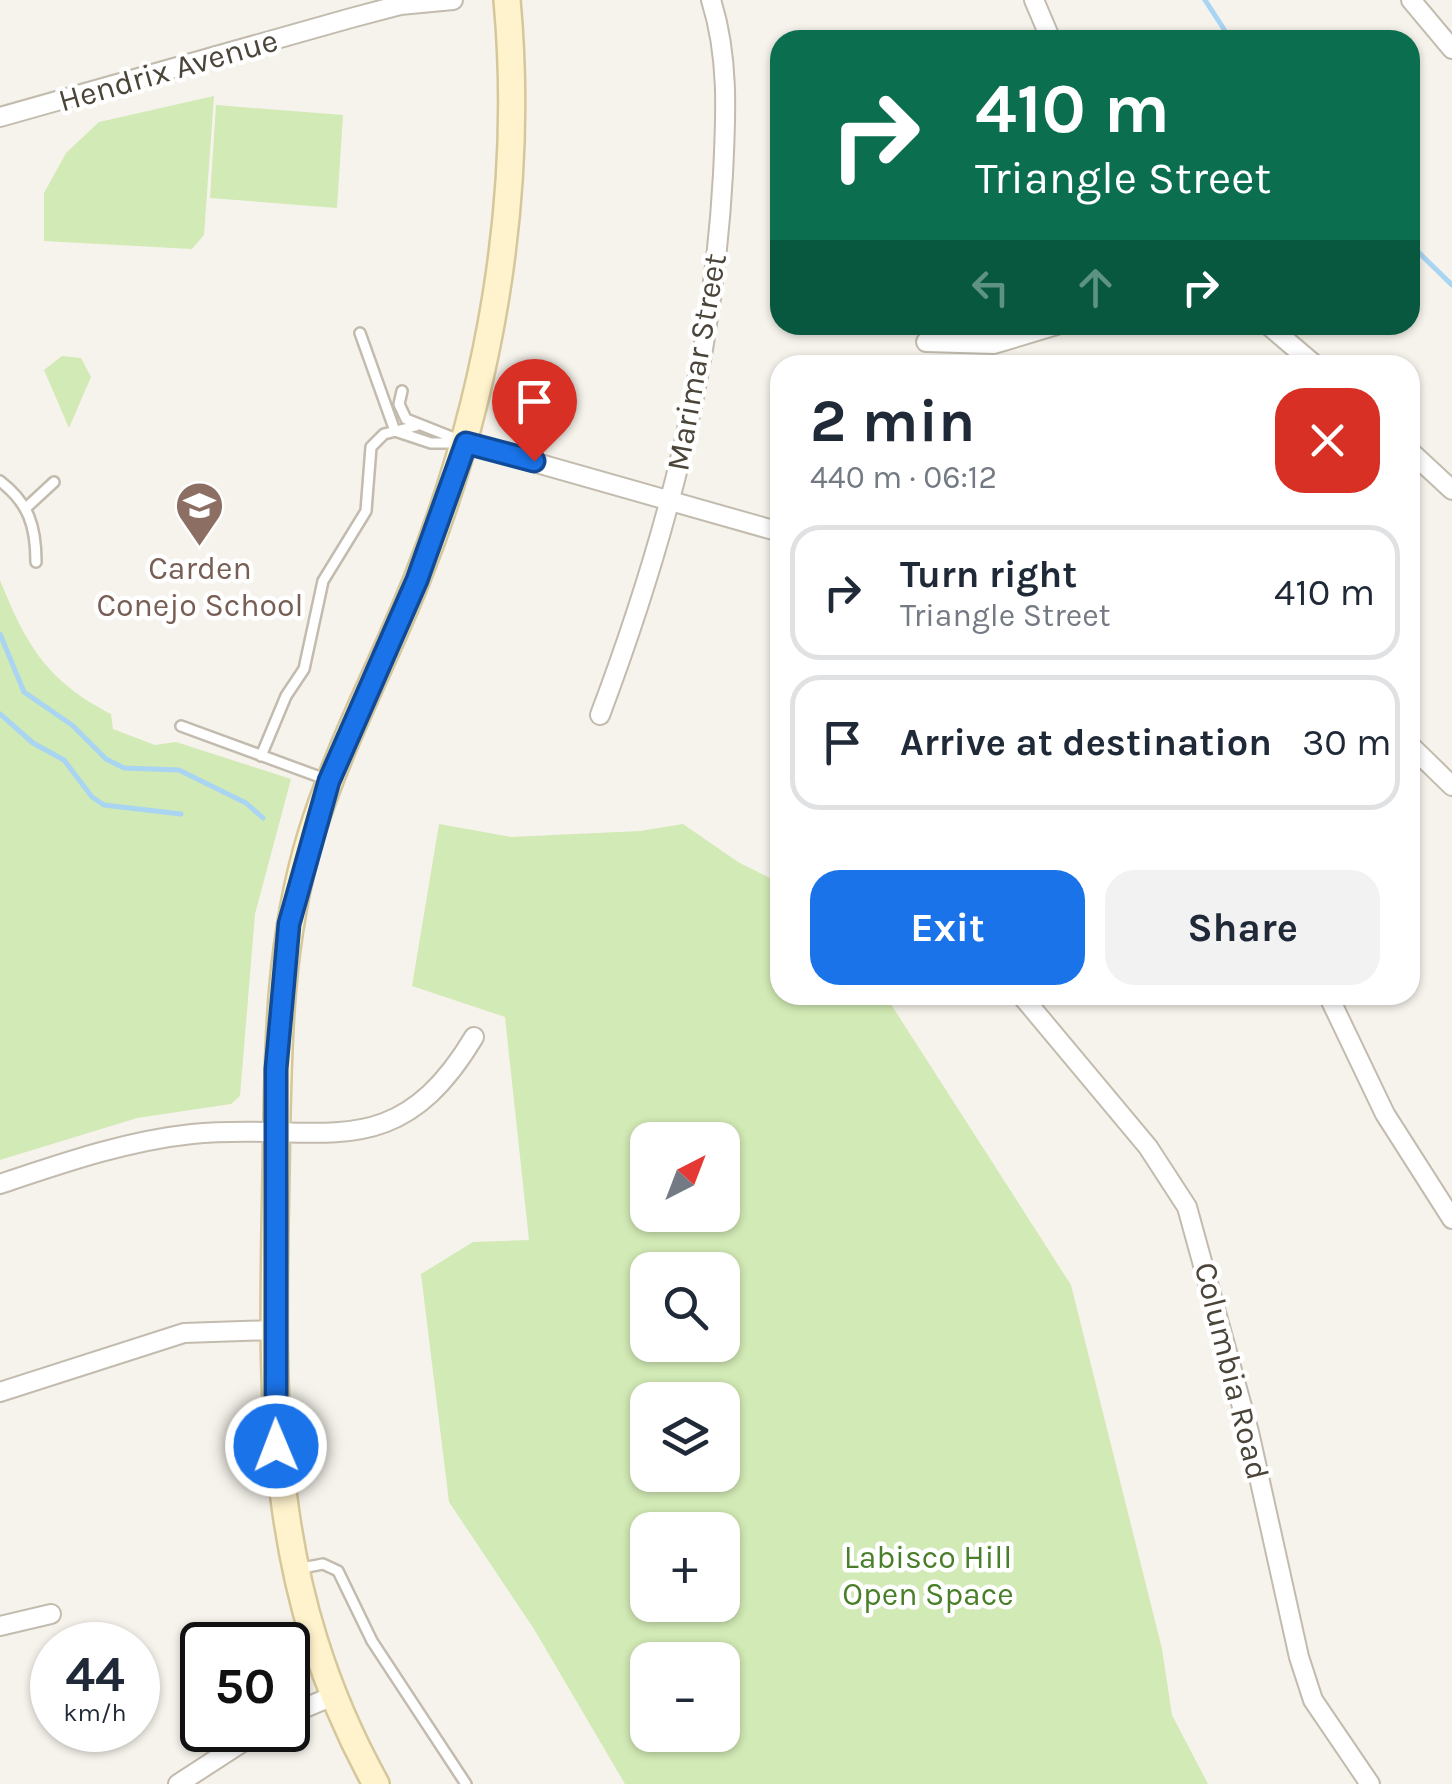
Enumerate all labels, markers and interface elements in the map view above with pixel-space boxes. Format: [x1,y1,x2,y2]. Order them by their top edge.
street label: Hendrix Avenue [54,21,282,119]
text: 410 m [975,68,1170,150]
icon: right [810,70,940,200]
text: Triangle Street [975,152,1271,204]
street label: Marimar Street [659,250,734,474]
icon: left [963,260,1018,315]
icon: ahead [1068,260,1123,315]
icon: right [1173,260,1228,315]
pin [492,359,577,462]
icon: arrive [507,374,562,429]
text: 2 min [810,386,975,456]
button: close [1275,388,1380,493]
text: 440 m · 06:12 [810,459,997,496]
school or university icon: Carden Conejo School [174,480,226,548]
place label: Carden Conejo School [96,550,304,624]
text: Turn right [900,552,1077,597]
icon: right [815,565,870,620]
text: 410 m [1274,570,1375,615]
text: Triangle Street [900,597,1111,634]
icon: arrive [815,715,870,770]
text: Arrive at destination [900,720,1272,765]
text: 30 m [1302,720,1391,765]
button: Exit [810,870,1085,985]
button: Share [1105,870,1380,985]
north arrow [630,1122,740,1232]
map controls [630,1122,740,1752]
button: search [630,1252,740,1362]
street label: Columbia Road [1187,1259,1276,1484]
button: layers [630,1382,740,1492]
position arrow [224,1394,328,1498]
button: + [630,1512,740,1622]
park label: Labisco Hill Open Space [842,1539,1014,1613]
speed limit sign: 50 [180,1622,310,1752]
button: − [630,1642,740,1752]
text: 44 [65,1645,125,1704]
text: km/h [63,1698,127,1727]

